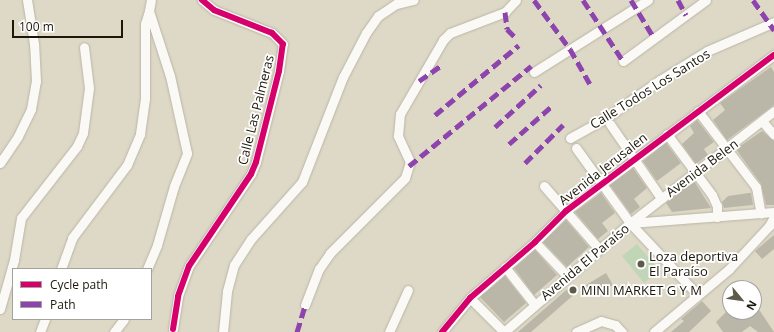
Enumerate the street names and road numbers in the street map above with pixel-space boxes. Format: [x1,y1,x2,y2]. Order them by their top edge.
street label: Calle Todos Los Santos [587,46,713,132]
street label: Calle Las Palmeras [235,53,277,167]
street label: Avenida Jerusalen [556,130,650,208]
street label: Avenida Belen [663,136,741,200]
street label: Avenida El Paraíso [538,220,632,304]

